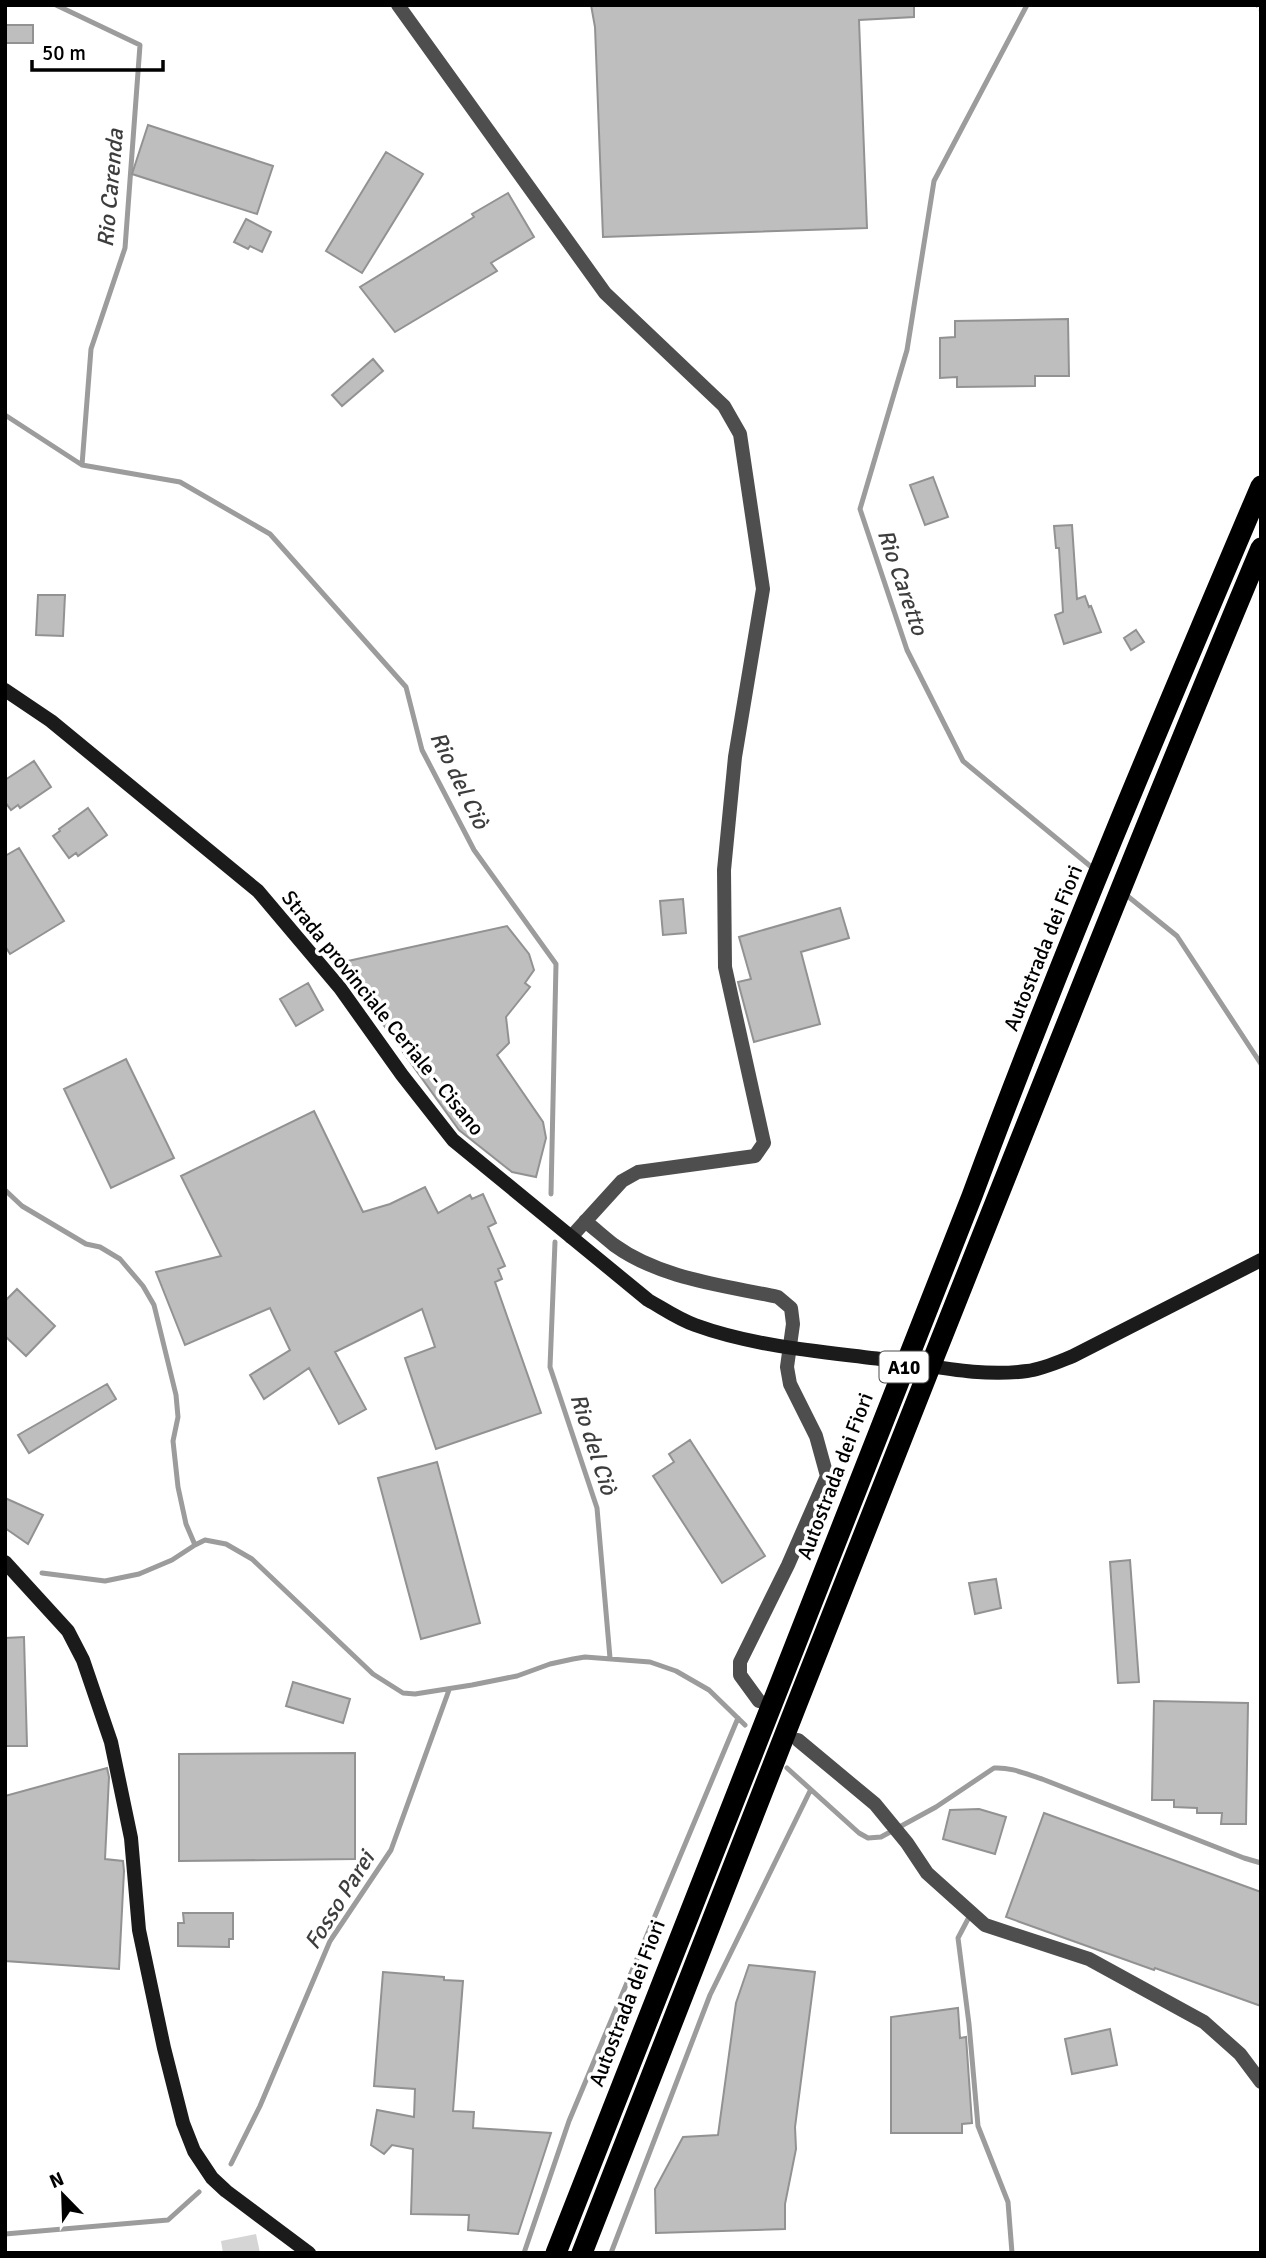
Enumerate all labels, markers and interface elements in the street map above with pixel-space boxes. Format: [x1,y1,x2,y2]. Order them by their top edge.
scale bar [32,28,163,72]
text: 50 m [42,40,86,66]
water label: Rio Carenda [91,126,130,248]
water label: Rio Caretto [871,526,934,640]
water label: Rio del Ciò [424,727,496,835]
street label: Autostrada dei Fiori [998,861,1088,1035]
street label: Strada provinciale Ceriale - Cisano [276,885,490,1141]
road number: A10 [880,1352,928,1382]
street label: Autostrada dei Fiori [791,1389,879,1563]
water label: Rio del Ciò [564,1390,624,1499]
water label: Fosso Parei [298,1843,382,1955]
street label: Autostrada dei Fiori [583,1916,671,2090]
north arrow [28,2160,98,2230]
text: N [46,2167,68,2194]

